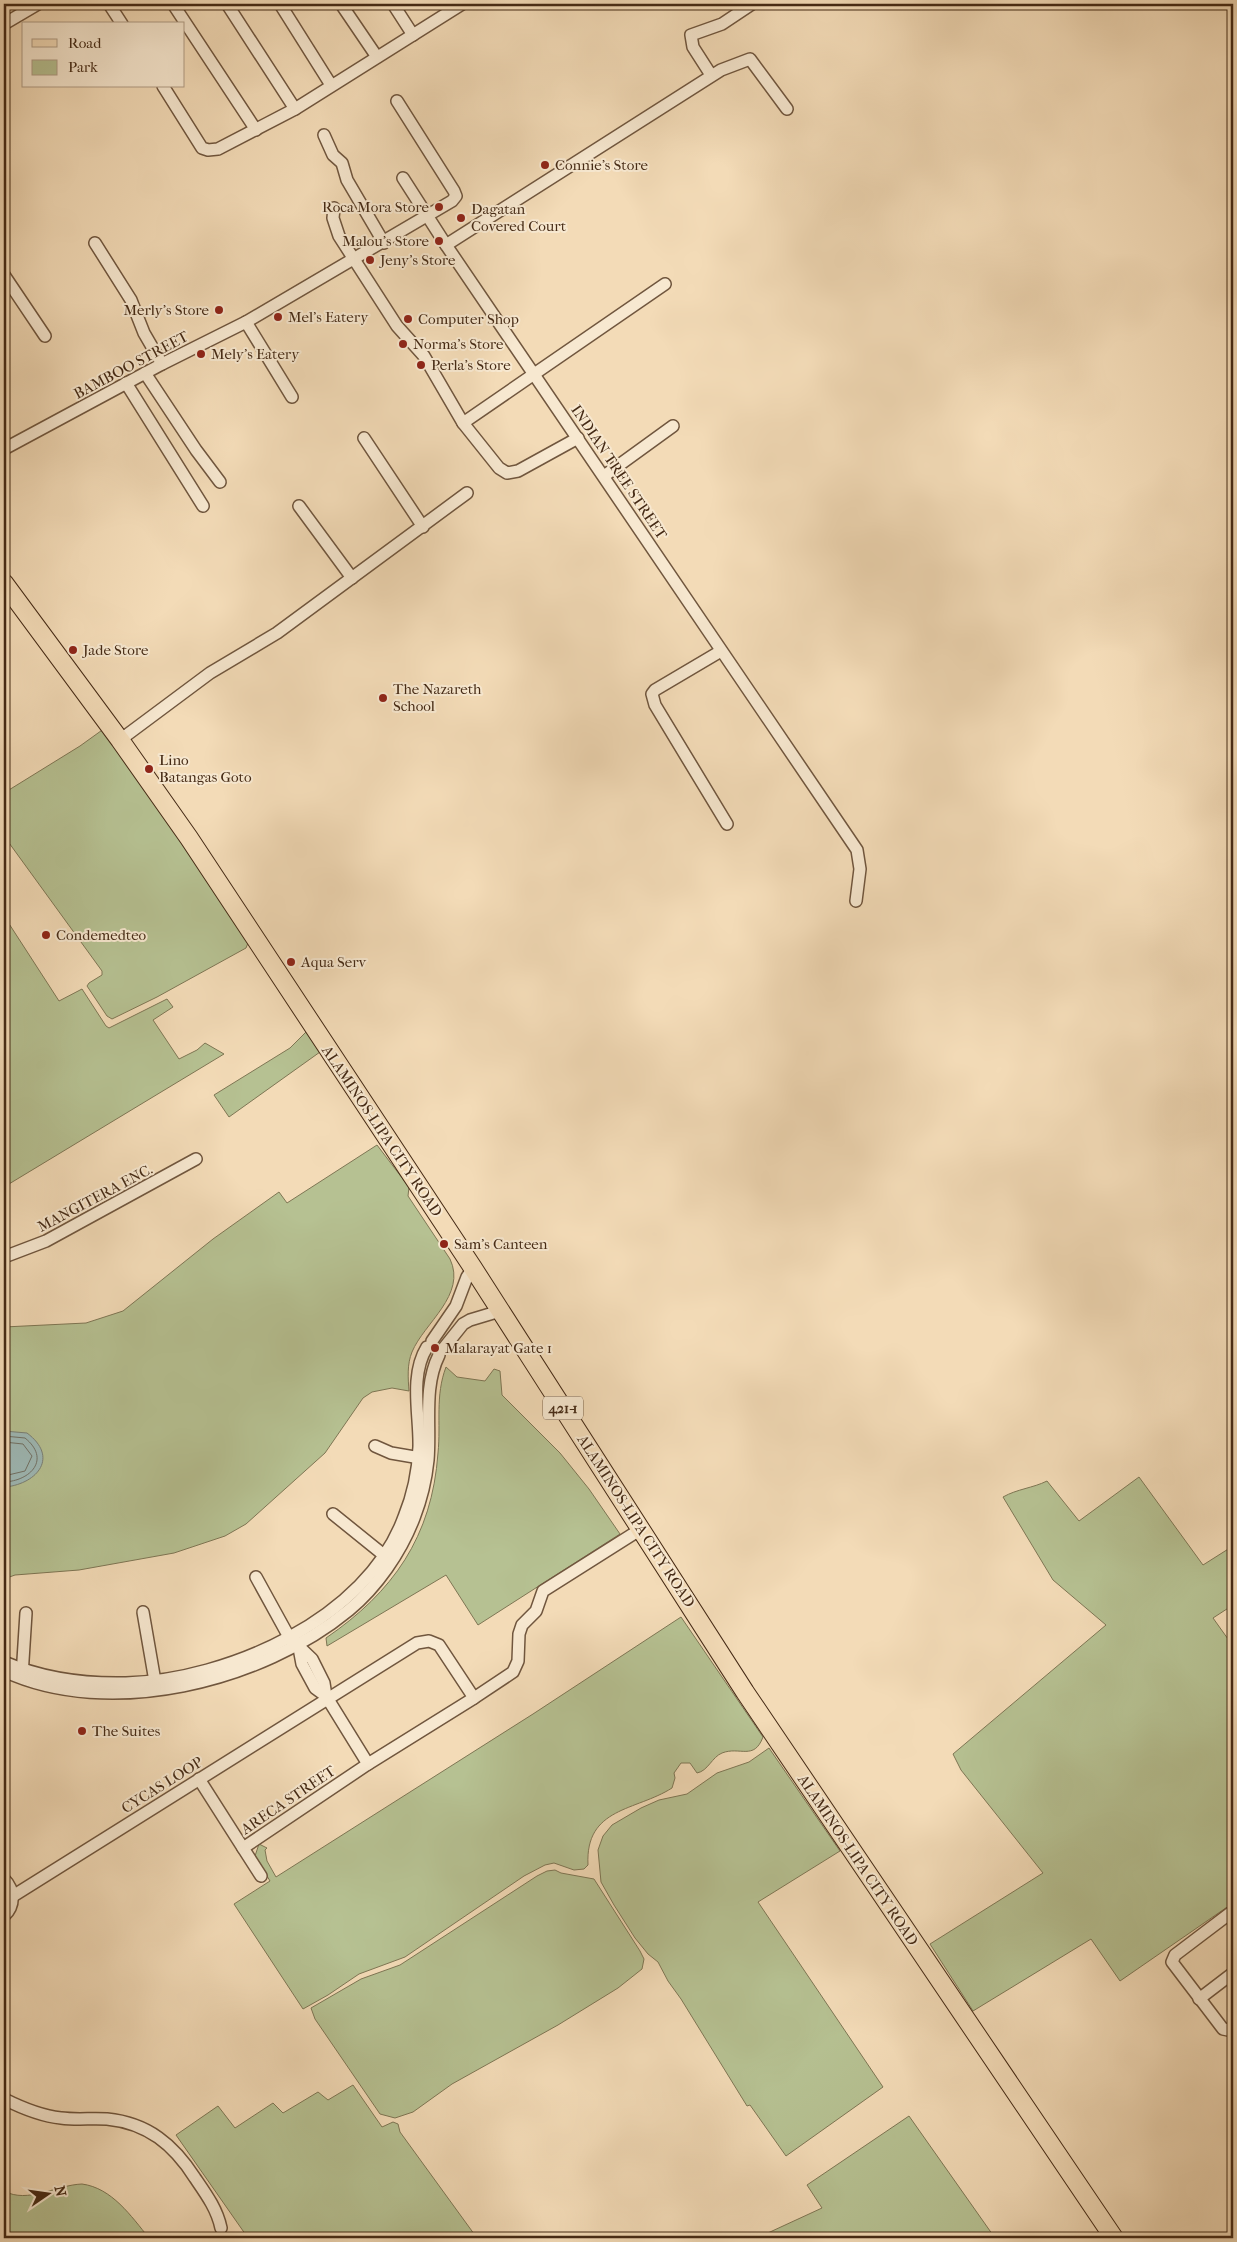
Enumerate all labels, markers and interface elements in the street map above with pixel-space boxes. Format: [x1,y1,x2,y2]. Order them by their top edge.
legend [22,22,185,88]
text: Road [68,34,102,52]
text: Park [68,58,98,76]
place label: Connie's Store [555,156,649,174]
marker: Connie's Store [539,159,551,171]
place label: Roca Mora Store [322,198,430,216]
place label: Dagatan Covered Court [471,200,567,235]
marker: Roca Mora Store [433,201,445,213]
marker: Dagatan Covered Court [455,212,467,224]
place label: Malou's Store [342,232,430,250]
marker: Malou's Store [433,235,445,247]
place label: Jeny's Store [379,251,456,269]
marker: Jeny's Store [364,254,376,266]
place label: Merly's Store [123,301,210,319]
marker: Merly's Store [213,304,225,316]
place label: Mel's Eatery [288,308,369,326]
place label: Computer Shop [418,310,519,328]
marker: Mel's Eatery [272,311,284,323]
marker: Computer Shop [402,313,414,325]
street label: BAMBOO STREET [71,327,192,403]
place label: Norma's Store [413,335,504,353]
marker: Norma's Store [397,338,409,350]
place label: Mely's Eatery [211,345,300,363]
marker: Mely's Eatery [195,348,207,360]
place label: Perla's Store [431,356,511,374]
marker: Perla's Store [415,359,427,371]
street label: INDIAN TREE STREET [567,401,671,543]
place label: Jade Store [82,641,149,659]
marker: Jade Store [67,644,79,656]
place label: The Nazareth School [393,680,482,715]
marker: The Nazareth School [377,692,389,704]
place label: Lino Batangas Goto [159,751,252,786]
marker: Lino Batangas Goto [143,763,155,775]
place label: Condemedteo [56,926,147,944]
marker: Condemedteo [40,929,52,941]
place label: Aqua Serv [300,953,367,971]
marker: Aqua Serv [285,956,297,968]
street label: ALAMINOS-LIPA CITY ROAD [317,1041,446,1220]
street label: MANGITERA ENC. [35,1160,156,1236]
place label: Sam's Canteen [454,1235,548,1253]
marker: Sam's Canteen [438,1238,450,1250]
place label: Malarayat Gate 1 [445,1339,552,1357]
marker: Malarayat Gate 1 [429,1342,441,1354]
road number: 421-1 [543,1396,583,1420]
street label: ALAMINOS-LIPA CITY ROAD [573,1430,699,1611]
place label: The Suites [92,1722,161,1740]
marker: The Suites [76,1725,88,1737]
street label: CYCAS LOOP [118,1753,206,1817]
street label: ARECA STREET [237,1761,339,1839]
street label: ALAMINOS-LIPA CITY ROAD [793,1770,922,1949]
north arrow [22,2170,72,2220]
text: N [51,2184,70,2199]

